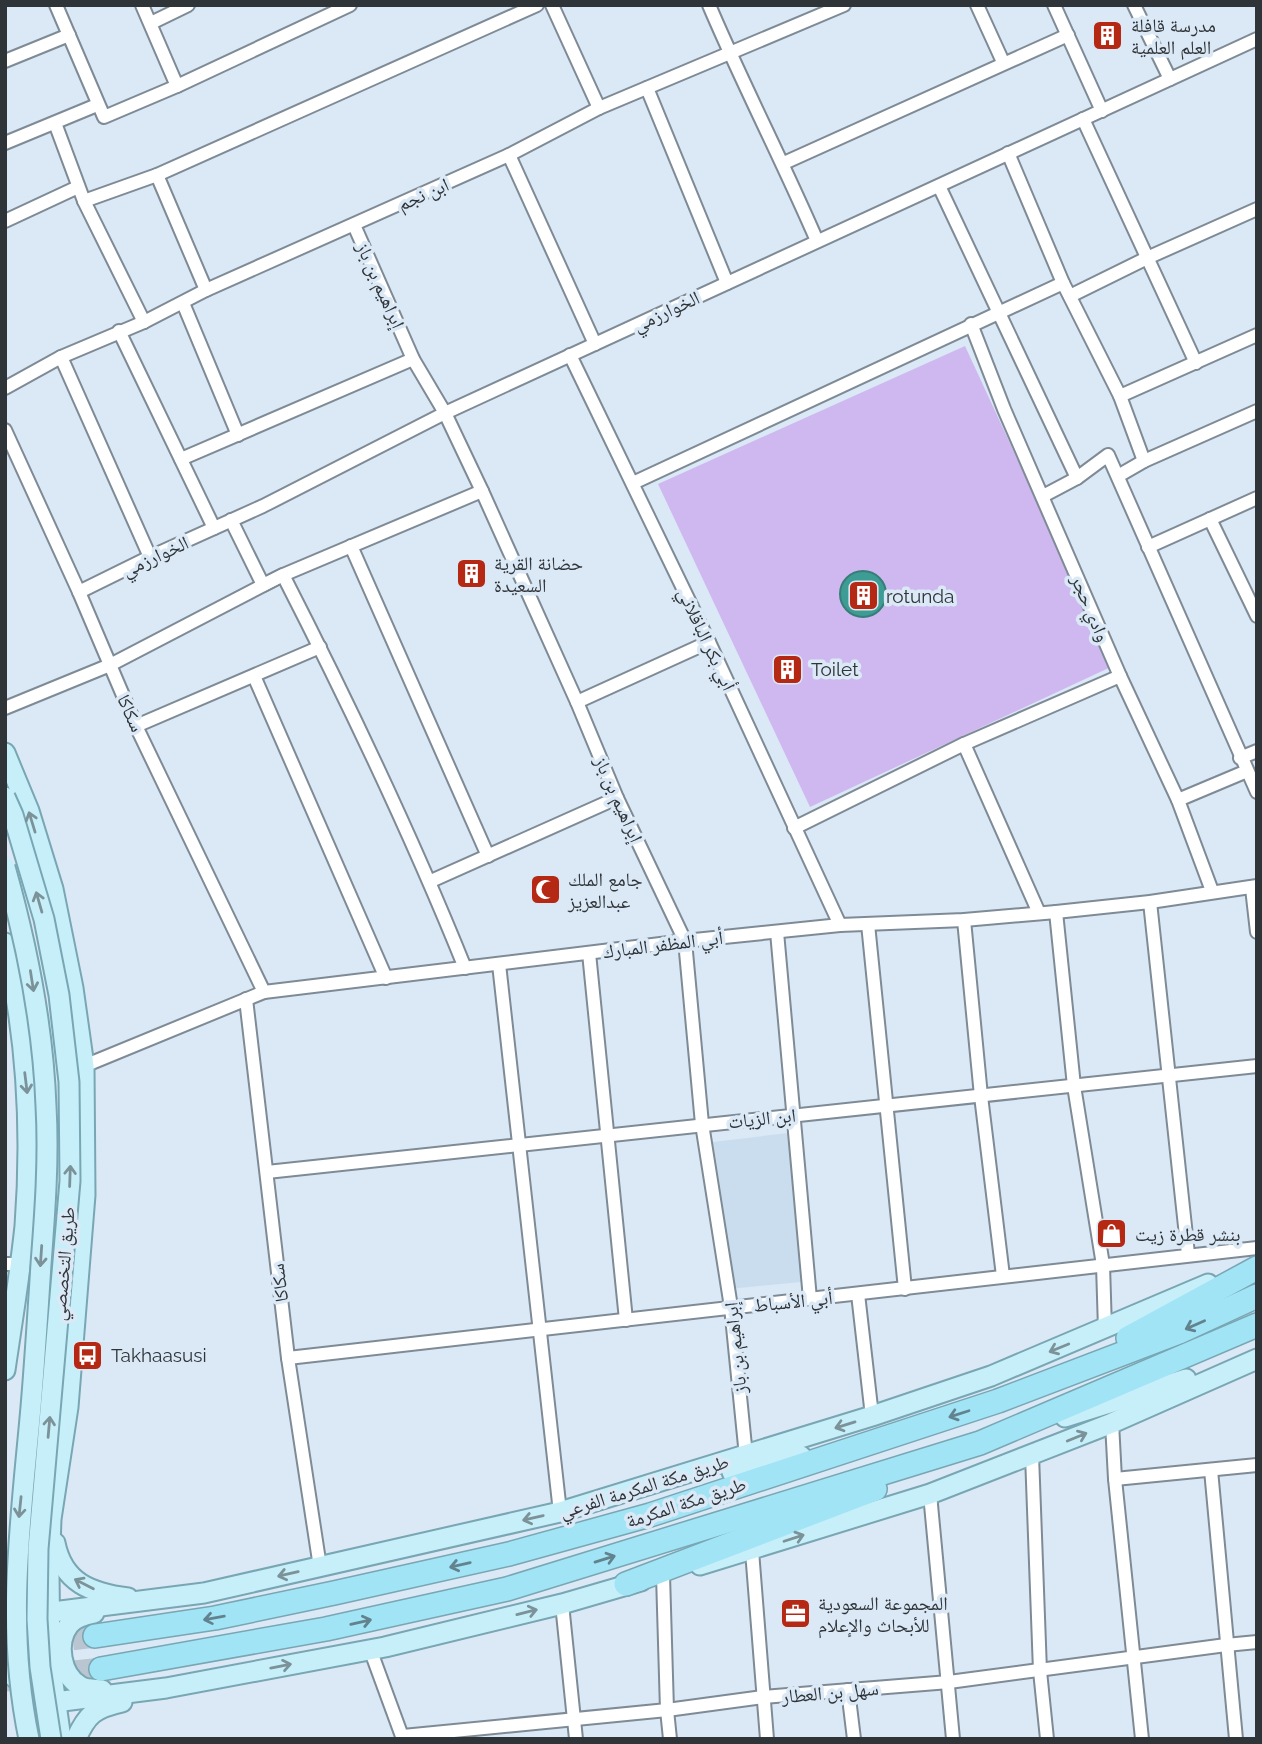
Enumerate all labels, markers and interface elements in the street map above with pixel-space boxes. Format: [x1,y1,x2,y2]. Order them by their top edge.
place label: مدرسة قافلة العلم العلمية [1131,14,1216,60]
building icon: مدرسة قافلة العلم العلمية [1091,19,1125,53]
street label: ابن نجم [394,173,453,217]
street label: إبراهيم بن باز [349,238,410,333]
street label: الخوارزمي [629,286,705,340]
street label: الخوارزمي [118,531,194,585]
place label: حضانة القرية السعيدة [494,552,583,596]
building icon: حضانة القرية السعيدة [454,557,488,591]
street label: وادي حجر [1062,570,1115,647]
building icon: rotunda [846,579,880,613]
street label: أبي بكر الباقلاني [669,584,740,696]
place label: rotunda [886,585,954,607]
building icon: Toilet [771,652,805,686]
place label: Toilet [811,658,859,680]
street label: سكاكا [113,691,149,735]
street label: إبراهيم بن باز [587,752,648,847]
one-way arrow [25,811,38,833]
place label: جامع الملك عبدالعزيز [567,868,643,913]
mosque icon: جامع الملك عبدالعزيز [528,873,562,907]
one-way arrow [32,891,45,913]
street label: أبي المظفر المبارك [602,926,725,967]
one-way arrow [26,969,39,991]
one-way arrow [19,1071,32,1094]
street label: ابن الزيات [727,1104,797,1133]
one-way arrow [63,1165,76,1188]
street label: طريق التخصصي [47,1206,84,1322]
shop icon: بنشر قطرة زيت [1095,1217,1129,1251]
place label: بنشر قطرة زيت [1135,1223,1240,1246]
one-way arrow [35,1244,48,1267]
street label: سكاكا [266,1262,292,1304]
street label: أبي الأسباط [752,1286,834,1321]
street label: إبراهيم بن باز [719,1301,754,1396]
one-way arrow [1185,1319,1206,1332]
bus stop icon: Takhaasusi [71,1338,105,1372]
one-way arrow [1049,1342,1071,1355]
place label: Takhaasusi [111,1344,207,1366]
one-way arrow [949,1409,971,1421]
one-way arrow [43,1416,56,1439]
one-way arrow [834,1419,856,1432]
one-way arrow [1066,1430,1087,1443]
street label: طريق مكة المكرمة الفرعي [557,1449,731,1523]
street label: طريق مكة المكرمة [623,1472,749,1532]
one-way arrow [13,1495,26,1518]
one-way arrow [523,1512,545,1525]
one-way arrow [782,1530,804,1543]
one-way arrow [594,1551,616,1564]
one-way arrow [449,1558,472,1572]
one-way arrow [277,1568,300,1581]
one-way arrow [74,1577,95,1591]
place label: المجموعة السعودية للأبحاث والإعلام [818,1592,948,1639]
office icon: المجموعة السعودية للأبحاث والإعلام [778,1597,812,1631]
one-way arrow [515,1605,538,1618]
one-way arrow [203,1611,226,1625]
one-way arrow [349,1614,372,1628]
one-way arrow [269,1659,292,1673]
street label: سهل بن العطار [779,1677,880,1708]

